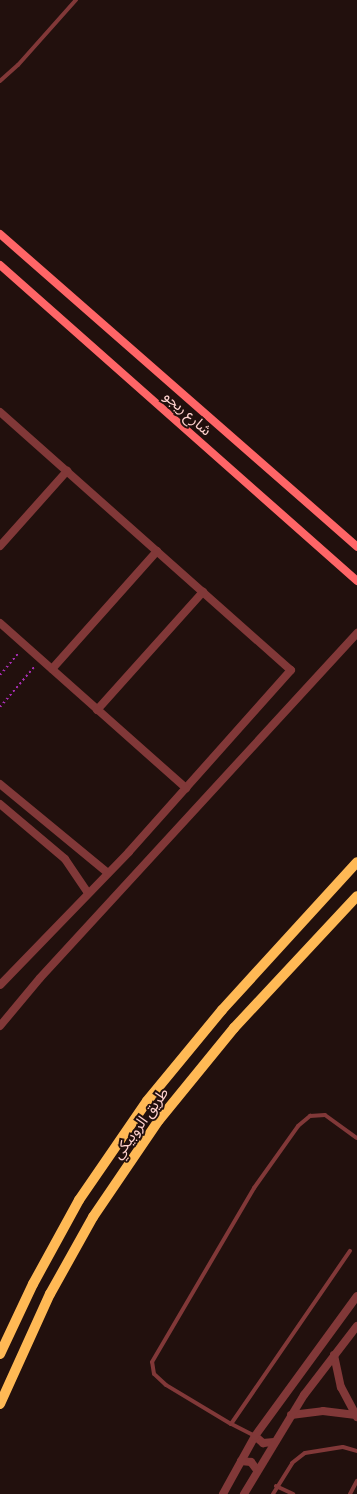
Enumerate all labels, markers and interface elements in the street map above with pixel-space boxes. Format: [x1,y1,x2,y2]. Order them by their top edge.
street label: شارع ريجو [160,387,216,439]
street label: طريق الروبيكي [108,1084,172,1162]

